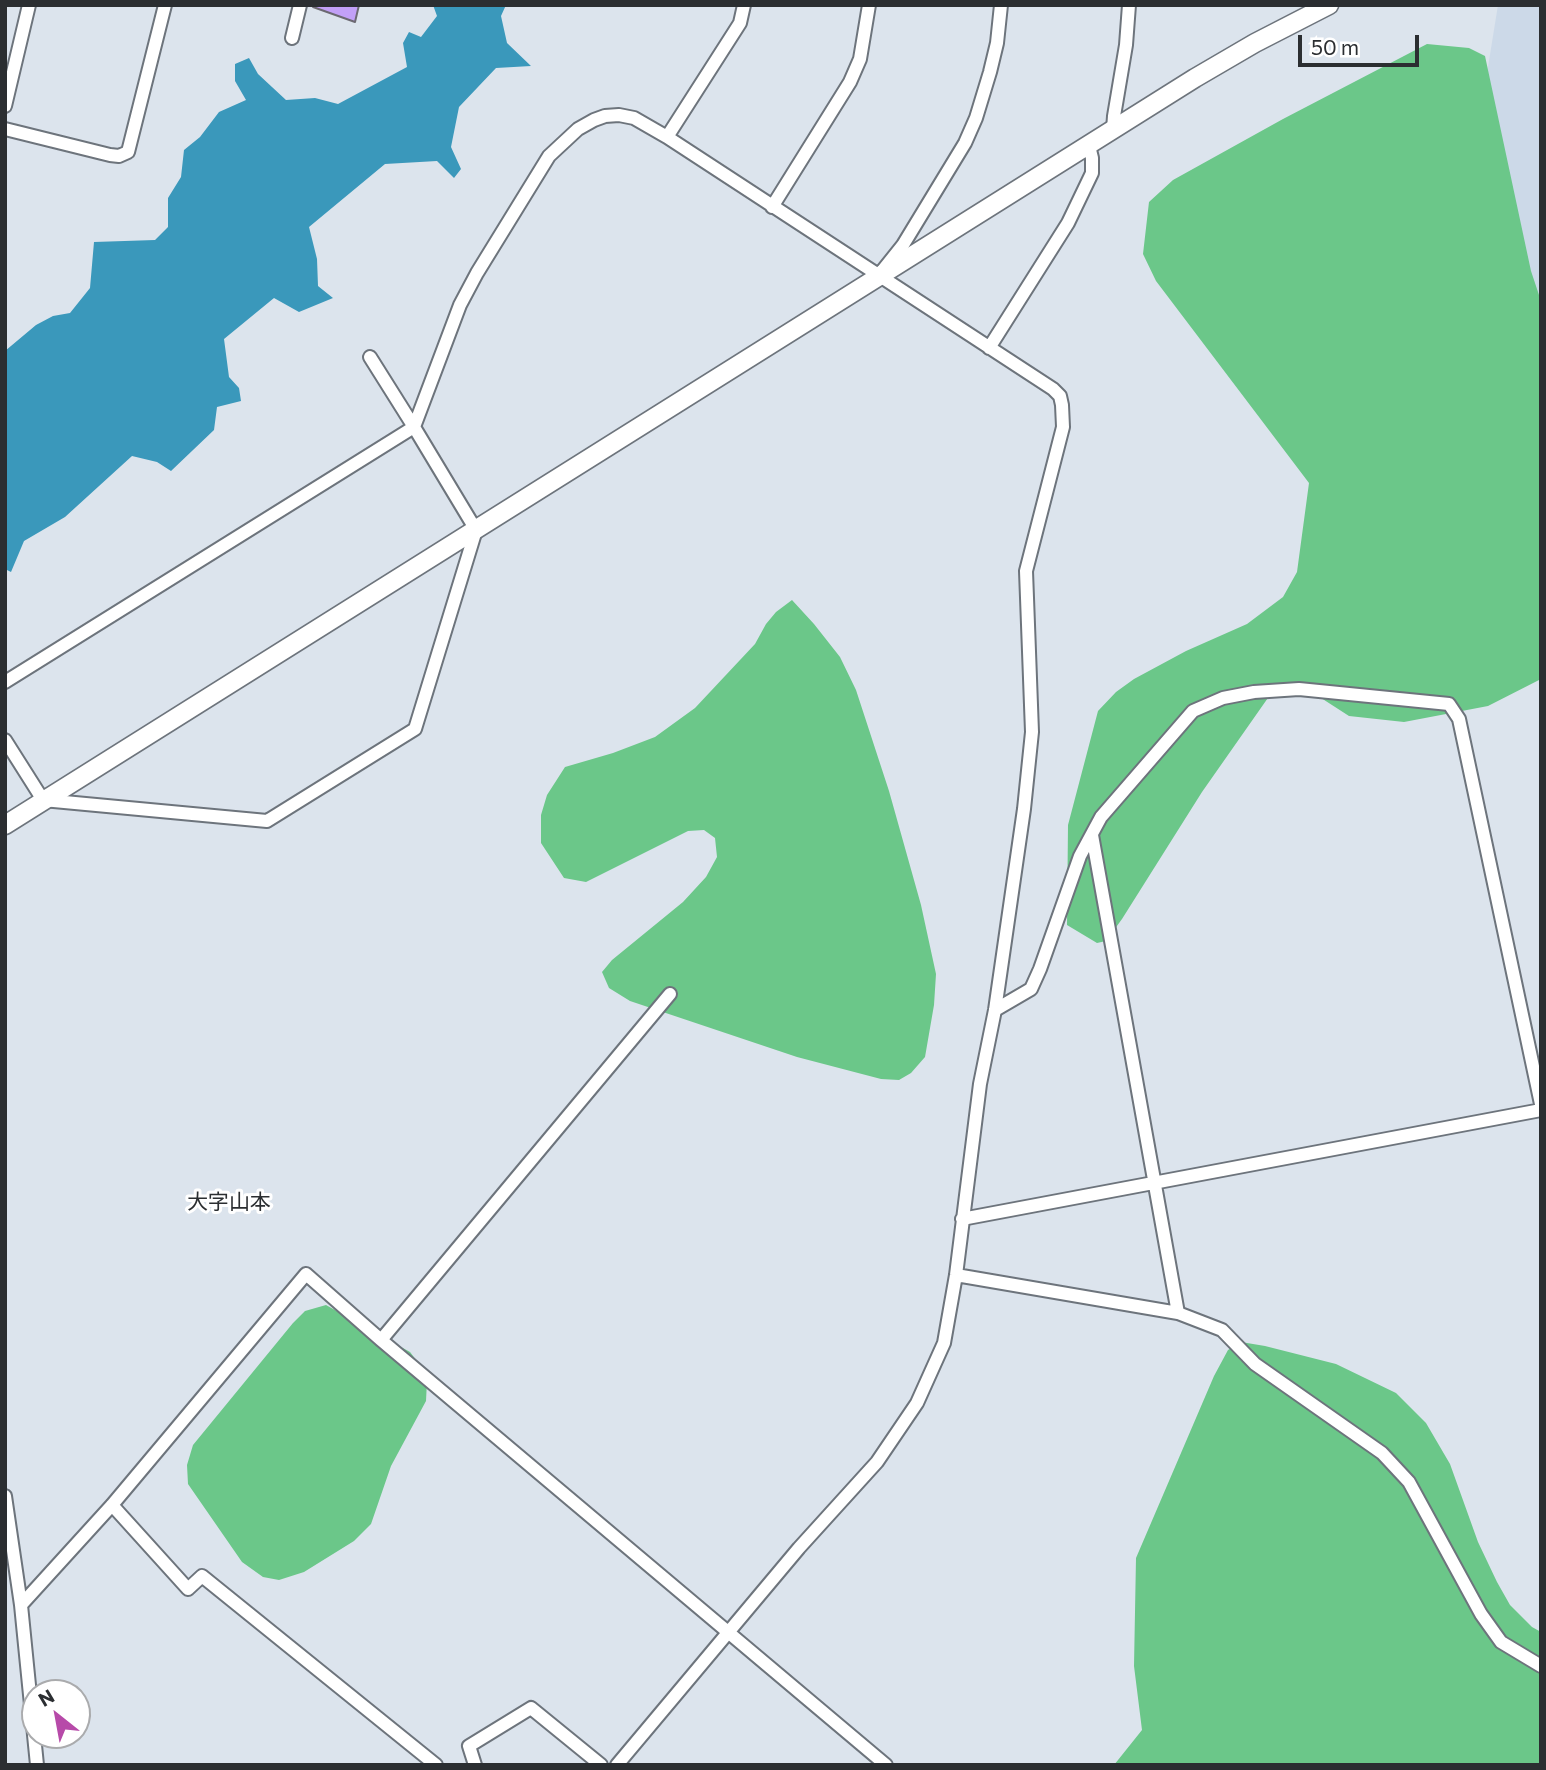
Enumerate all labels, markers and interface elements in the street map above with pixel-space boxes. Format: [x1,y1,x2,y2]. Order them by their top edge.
scale bar [1301,21,1422,65]
text: 50 m [1311,34,1359,59]
district label: 大字山本 [187,1189,271,1215]
north arrow [21,1679,91,1749]
text: N [34,1684,58,1711]

